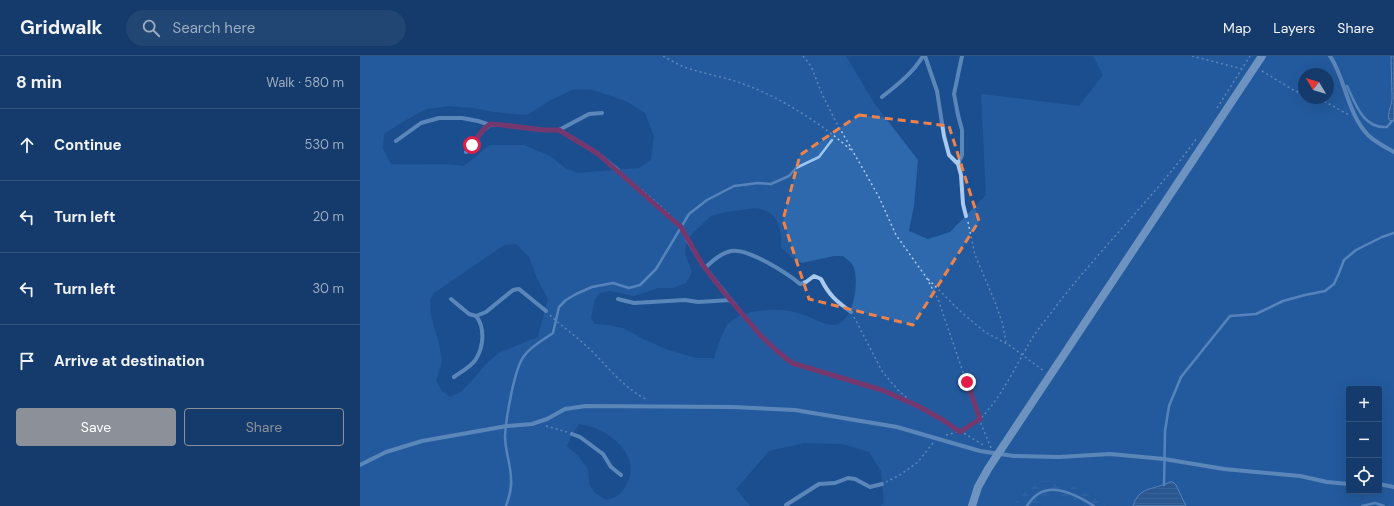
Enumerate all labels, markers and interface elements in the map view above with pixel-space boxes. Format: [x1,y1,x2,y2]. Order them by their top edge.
search box [126,10,406,46]
text: Gridwalk [20,15,102,40]
icon: search [140,17,162,39]
text: Search here [172,18,255,38]
text: Map [1223,19,1251,37]
text: Layers [1273,19,1315,37]
text: Share [1337,19,1374,37]
north arrow [1298,68,1334,104]
text: 8 min [16,71,62,93]
text: Walk · 580 m [266,74,344,91]
icon: ahead [16,134,38,156]
text: Continue [54,135,122,155]
text: 530 m [304,136,344,153]
route start [463,136,481,154]
icon: left [16,206,38,228]
text: Turn left [54,207,115,227]
text: 20 m [313,208,344,225]
icon: left [16,278,38,300]
text: Turn left [54,279,115,299]
text: 30 m [312,280,344,297]
icon: arrive [16,350,38,372]
text: Arrive at destination [54,351,205,371]
route end [958,373,976,391]
map controls [1346,386,1382,494]
button: + [1346,386,1382,422]
button: Save [16,408,176,446]
button: Share [184,408,344,446]
button: − [1346,422,1382,458]
button: locate [1346,458,1382,494]

